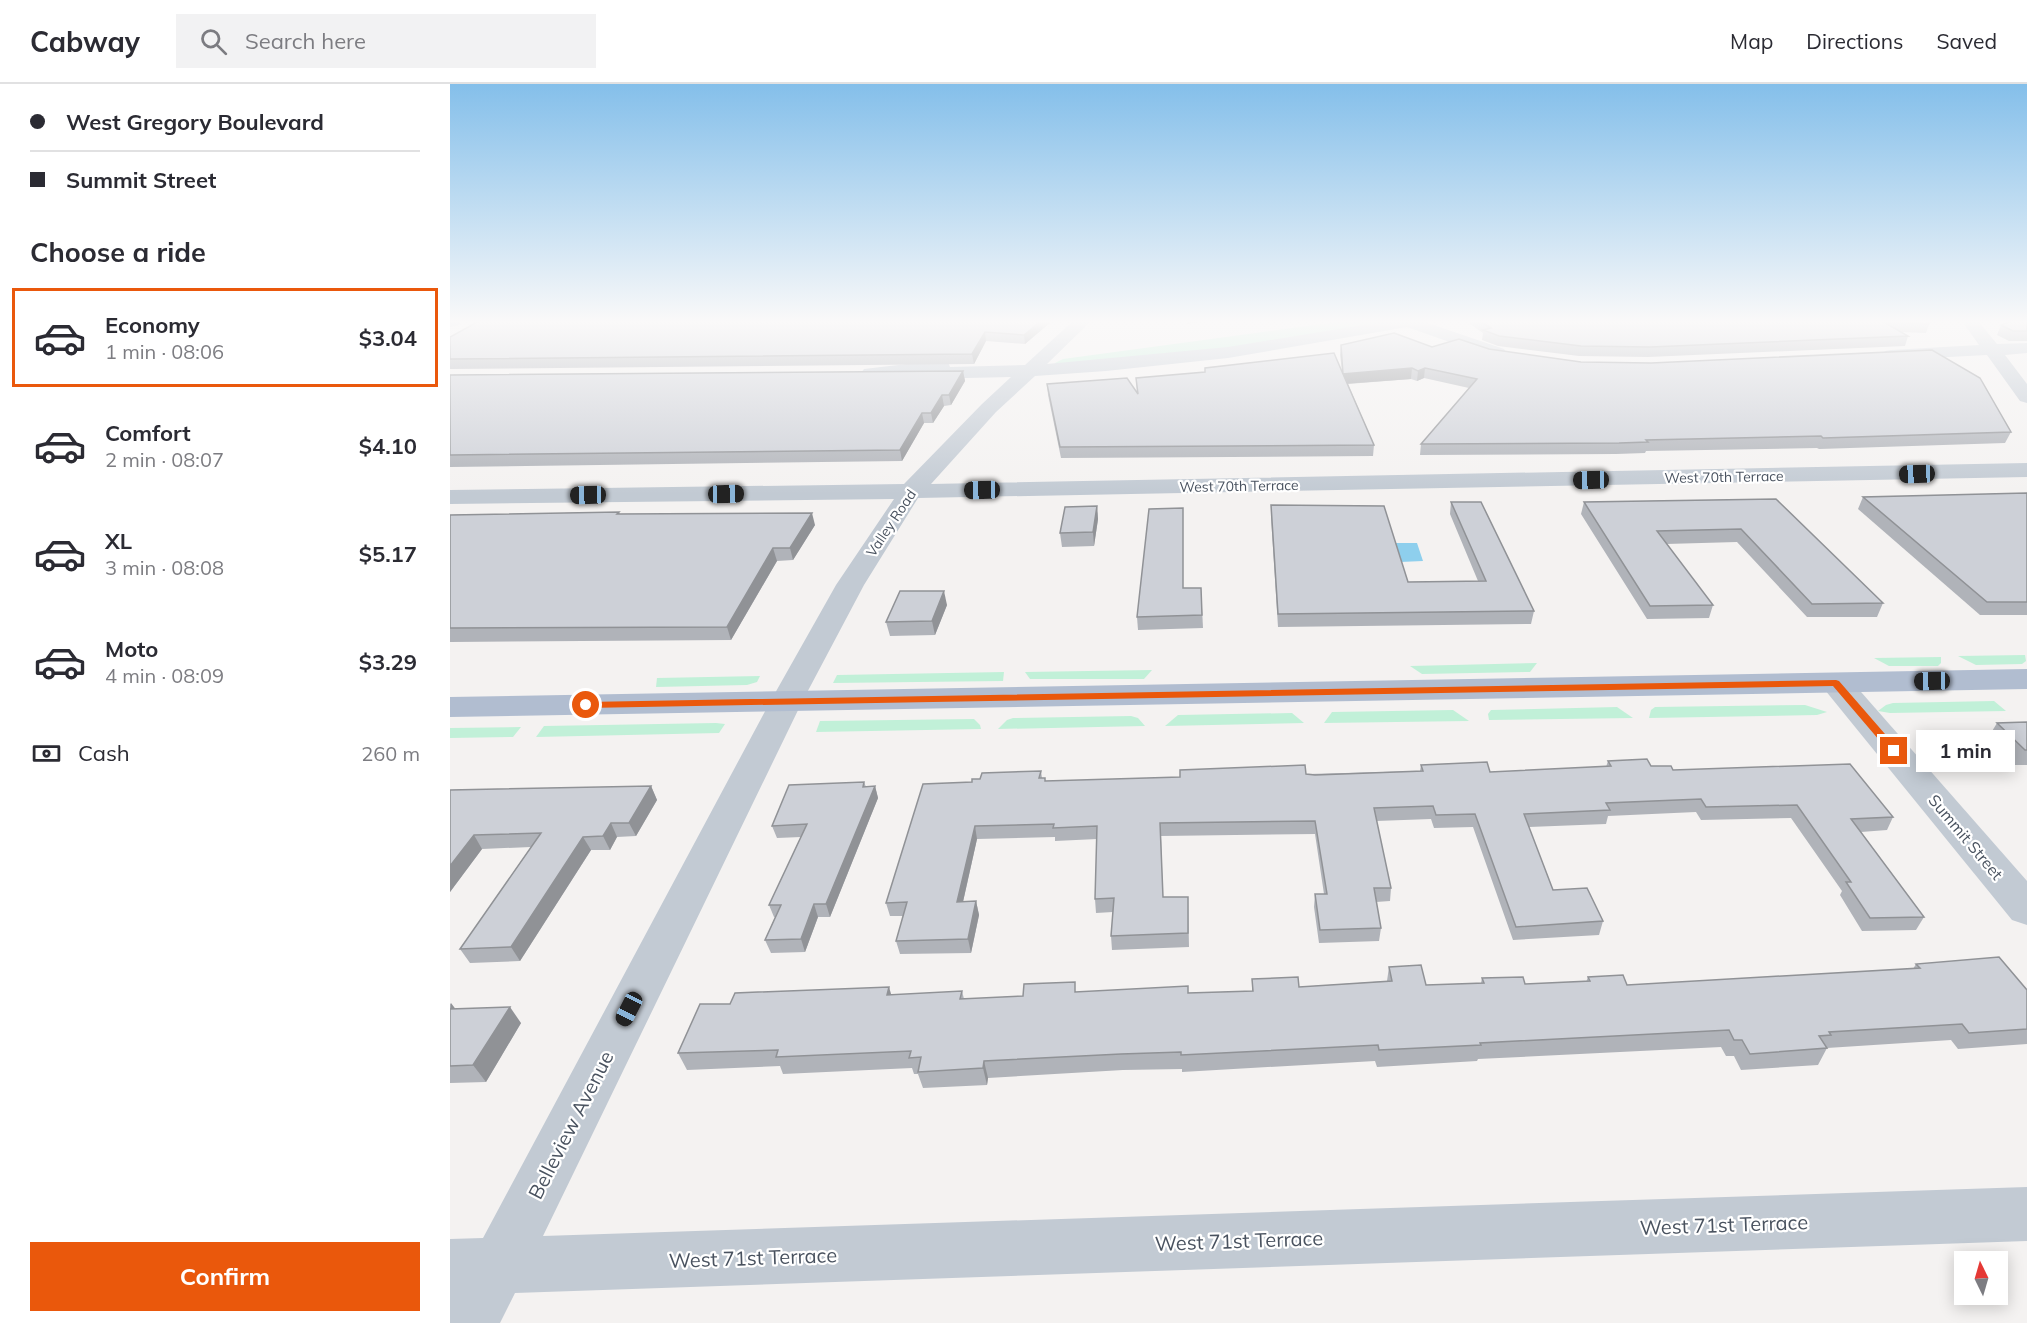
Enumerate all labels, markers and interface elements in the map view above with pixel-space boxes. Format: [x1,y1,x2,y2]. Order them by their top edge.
search box [176,14,596,68]
text: Cabway [30,24,140,59]
icon: search [197,25,230,58]
text: Search here [245,27,366,55]
text: Map [1730,28,1773,54]
text: Directions [1806,28,1903,54]
text: Saved [1936,28,1997,54]
text: West Gregory Boulevard [66,108,324,136]
text: Summit Street [66,166,216,194]
text: Choose a ride [30,235,206,269]
icon: car [33,311,87,365]
text: Economy [105,311,200,339]
text: $3.04 [359,324,417,352]
text: 1 min · 08:06 [105,339,224,364]
icon: car [33,419,87,473]
text: Comfort [105,419,191,447]
text: $4.10 [359,432,417,460]
text: 2 min · 08:07 [105,447,224,472]
car [1899,464,1935,484]
street label: West 70th Terrace [1664,467,1784,487]
car [1573,471,1609,489]
street label: West 70th Terrace [1179,476,1299,496]
car [964,481,1000,499]
car [708,485,744,503]
car [570,486,606,504]
street label: Valley Road [862,486,920,560]
icon: car [33,527,87,581]
text: XL [105,527,132,555]
text: $5.17 [359,540,417,568]
text: 3 min · 08:08 [105,555,224,580]
icon: car [33,635,87,689]
text: Moto [105,635,158,663]
text: $3.29 [359,648,417,676]
text: 4 min · 08:09 [105,663,224,688]
car [1914,672,1950,690]
route start [572,691,599,718]
callout: 1 min [1915,730,2014,772]
icon: cash [30,737,63,770]
route end [1880,737,1907,764]
text: 1 min [1939,738,1992,763]
text: Cash [78,739,130,767]
text: 260 m [361,741,420,766]
street label: Summit Street [1925,790,2008,884]
car [613,989,645,1029]
street label: Belleview Avenue [522,1046,619,1203]
street label: West 71st Terrace [1639,1209,1809,1240]
street label: West 71st Terrace [1154,1225,1324,1256]
button: Confirm [30,1242,420,1311]
street label: West 71st Terrace [668,1242,838,1273]
north arrow [1954,1251,2008,1305]
map controls [1954,1251,2008,1305]

